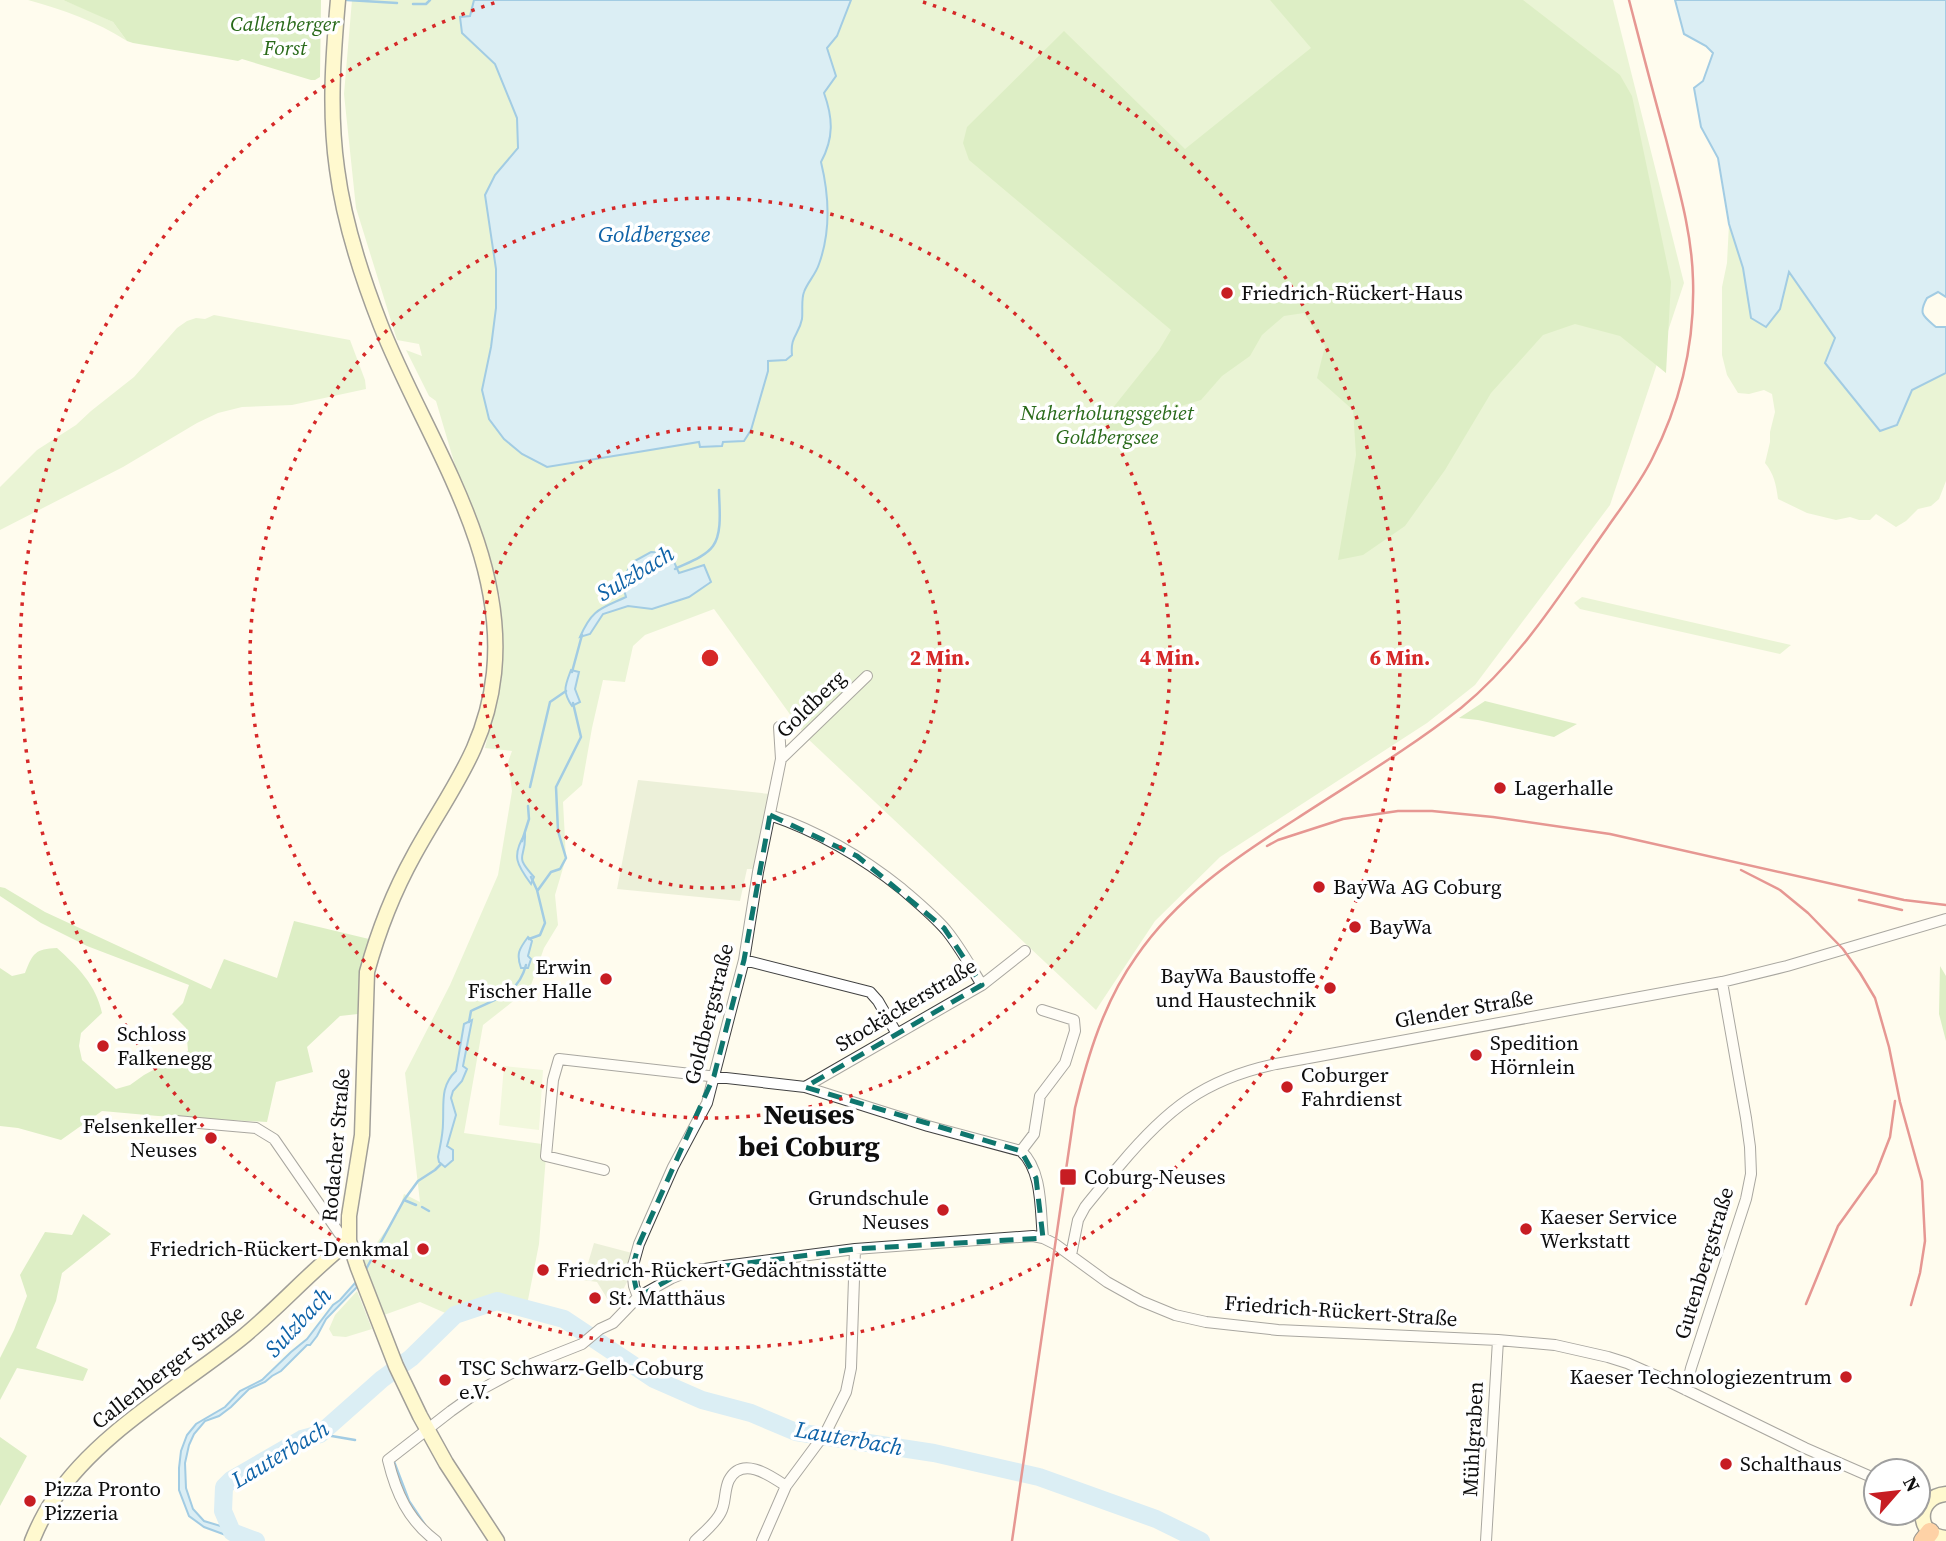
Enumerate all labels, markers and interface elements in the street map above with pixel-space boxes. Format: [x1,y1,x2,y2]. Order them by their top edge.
park label: Callenberger Forst [230,9,340,62]
water label: Goldbergsee [598,218,711,250]
place label: Friedrich-Rückert-Haus [1241,278,1463,307]
marker: Friedrich-Rückert-Haus [1219,285,1235,301]
park label: Naherholungsgebiet Goldbergsee [1019,398,1195,451]
water label: Sulzbach [590,537,680,609]
text: 2 Min. [910,643,970,672]
text: 4 Min. [1140,643,1200,672]
text: 6 Min. [1370,643,1430,672]
centre of rings [698,646,722,670]
street label: Goldberg [770,663,852,744]
place label: Lagerhalle [1514,773,1614,802]
marker: Lagerhalle [1492,780,1508,796]
place label: BayWa AG Coburg [1333,872,1502,901]
marker: BayWa AG Coburg [1311,879,1327,895]
place label: BayWa [1369,912,1432,941]
marker: BayWa [1347,919,1363,935]
street label: Goldbergstraße [677,940,740,1088]
street label: Stockäckerstraße [830,951,982,1058]
place label: Erwin Fischer Halle [468,952,592,1005]
place label: BayWa Baustoffe und Haustechnik [1155,961,1317,1014]
marker: Erwin Fischer Halle [598,971,614,987]
marker: BayWa Baustoffe und Haustechnik [1322,980,1338,996]
street label: Glender Straße [1392,982,1535,1035]
place label: Schloss Falkenegg [117,1019,212,1072]
place label: Spedition Hörnlein [1490,1028,1579,1081]
marker: Schloss Falkenegg [95,1038,111,1054]
marker: Spedition Hörnlein [1468,1047,1484,1063]
place label: Coburger Fahrdienst [1301,1060,1402,1113]
street label: Rodacher Straße [314,1067,357,1223]
marker: Coburger Fahrdienst [1279,1079,1295,1095]
district label: Neuses bei Coburg [738,1095,880,1165]
place label: Felsenkeller Neuses [83,1111,197,1164]
marker: Felsenkeller Neuses [203,1130,219,1146]
place label: Coburg-Neuses [1084,1162,1226,1191]
marker: Coburg-Neuses [1058,1167,1078,1187]
place label: Grundschule Neuses [808,1183,929,1236]
street label: Gutenbergstraße [1667,1183,1740,1342]
marker: Grundschule Neuses [935,1202,951,1218]
place label: Kaeser Service Werkstatt [1540,1202,1677,1255]
marker: Kaeser Service Werkstatt [1518,1221,1534,1237]
place label: Friedrich-Rückert-Denkmal [150,1234,409,1263]
marker: Friedrich-Rückert-Denkmal [415,1241,431,1257]
place label: Friedrich-Rückert-Gedächtnisstätte [557,1255,887,1284]
marker: Friedrich-Rückert-Gedächtnisstätte [535,1262,551,1278]
water label: Sulzbach [257,1280,339,1364]
place label: St. Matthäus [609,1283,725,1312]
street label: Friedrich-Rückert-Straße [1224,1288,1459,1333]
marker: St. Matthäus [587,1290,603,1306]
street label: Callenberger Straße [85,1298,250,1435]
place label: TSC Schwarz-Gelb-Coburg e.V. [459,1353,703,1406]
place label: Kaeser Technologiezentrum [1570,1362,1832,1391]
marker: Kaeser Technologiezentrum [1838,1369,1854,1385]
marker: TSC Schwarz-Gelb-Coburg e.V. [437,1372,453,1388]
street label: Mühlgraben [1455,1380,1490,1497]
water label: Lauterbach [224,1412,335,1496]
water label: Lauterbach [792,1413,906,1463]
place label: Schalthaus [1740,1449,1842,1478]
marker: Schalthaus [1718,1456,1734,1472]
north arrow [1862,1457,1932,1527]
text: N [1897,1472,1927,1496]
place label: Pizza Pronto Pizzeria [44,1474,161,1527]
marker: Pizza Pronto Pizzeria [22,1493,38,1509]

